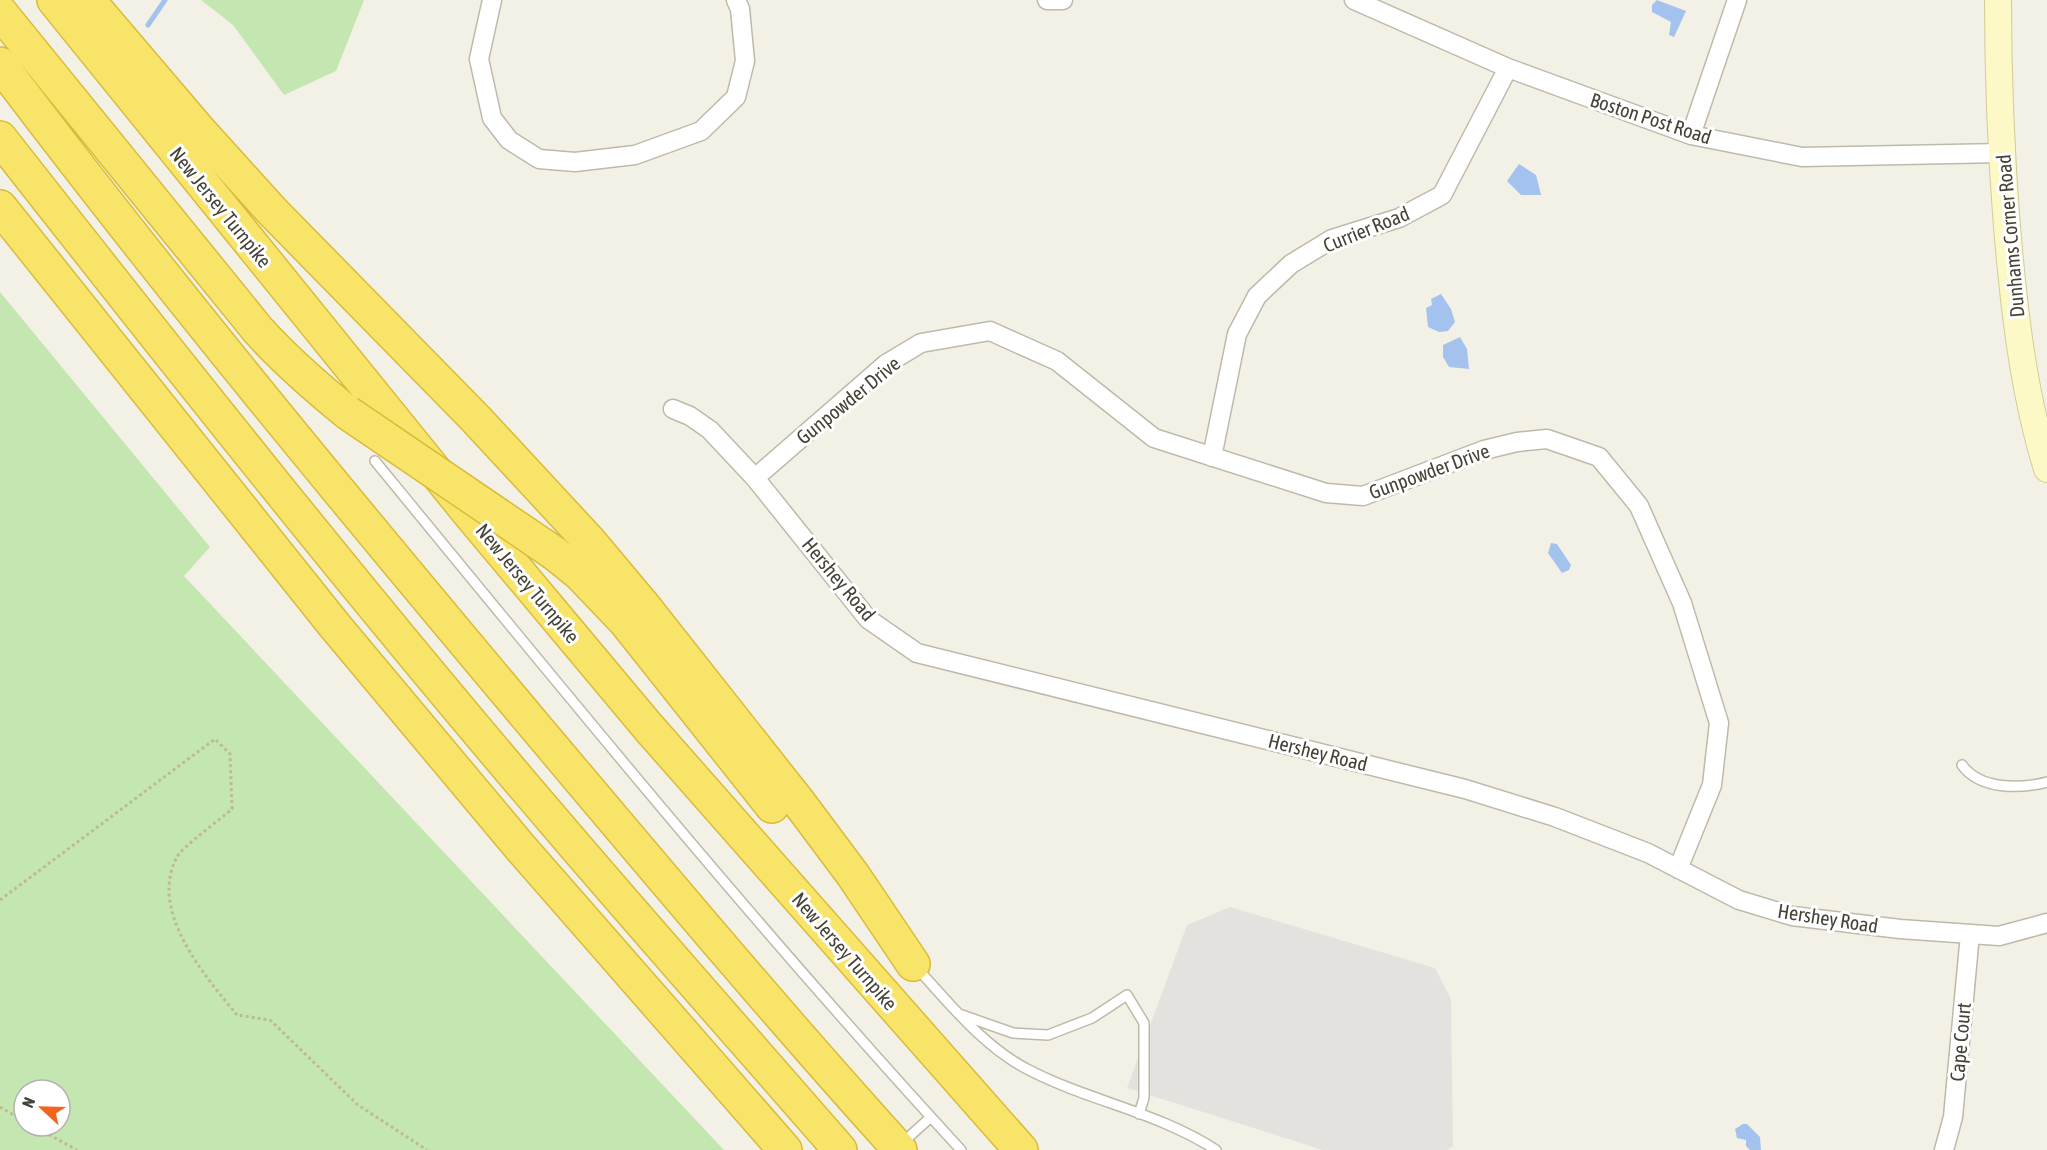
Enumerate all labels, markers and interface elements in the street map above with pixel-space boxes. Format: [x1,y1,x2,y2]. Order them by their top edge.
street label: Boston Post Road [1587,88,1715,148]
street label: New Jersey Turnpike [165,142,277,272]
street label: Dunhams Corner Road [1991,153,2029,319]
street label: Currier Road [1320,201,1412,257]
street label: Gunpowder Drive [792,351,904,449]
street label: Gunpowder Drive [1366,439,1492,503]
street label: New Jersey Turnpike [472,519,584,647]
street label: Hershey Road [798,533,880,625]
street label: Hershey Road [1266,729,1370,775]
street label: New Jersey Turnpike [788,888,902,1014]
street label: Hershey Road [1776,899,1880,937]
street label: Cape Court [1945,1001,1975,1082]
north arrow [12,1078,72,1138]
text: N [18,1095,38,1110]

